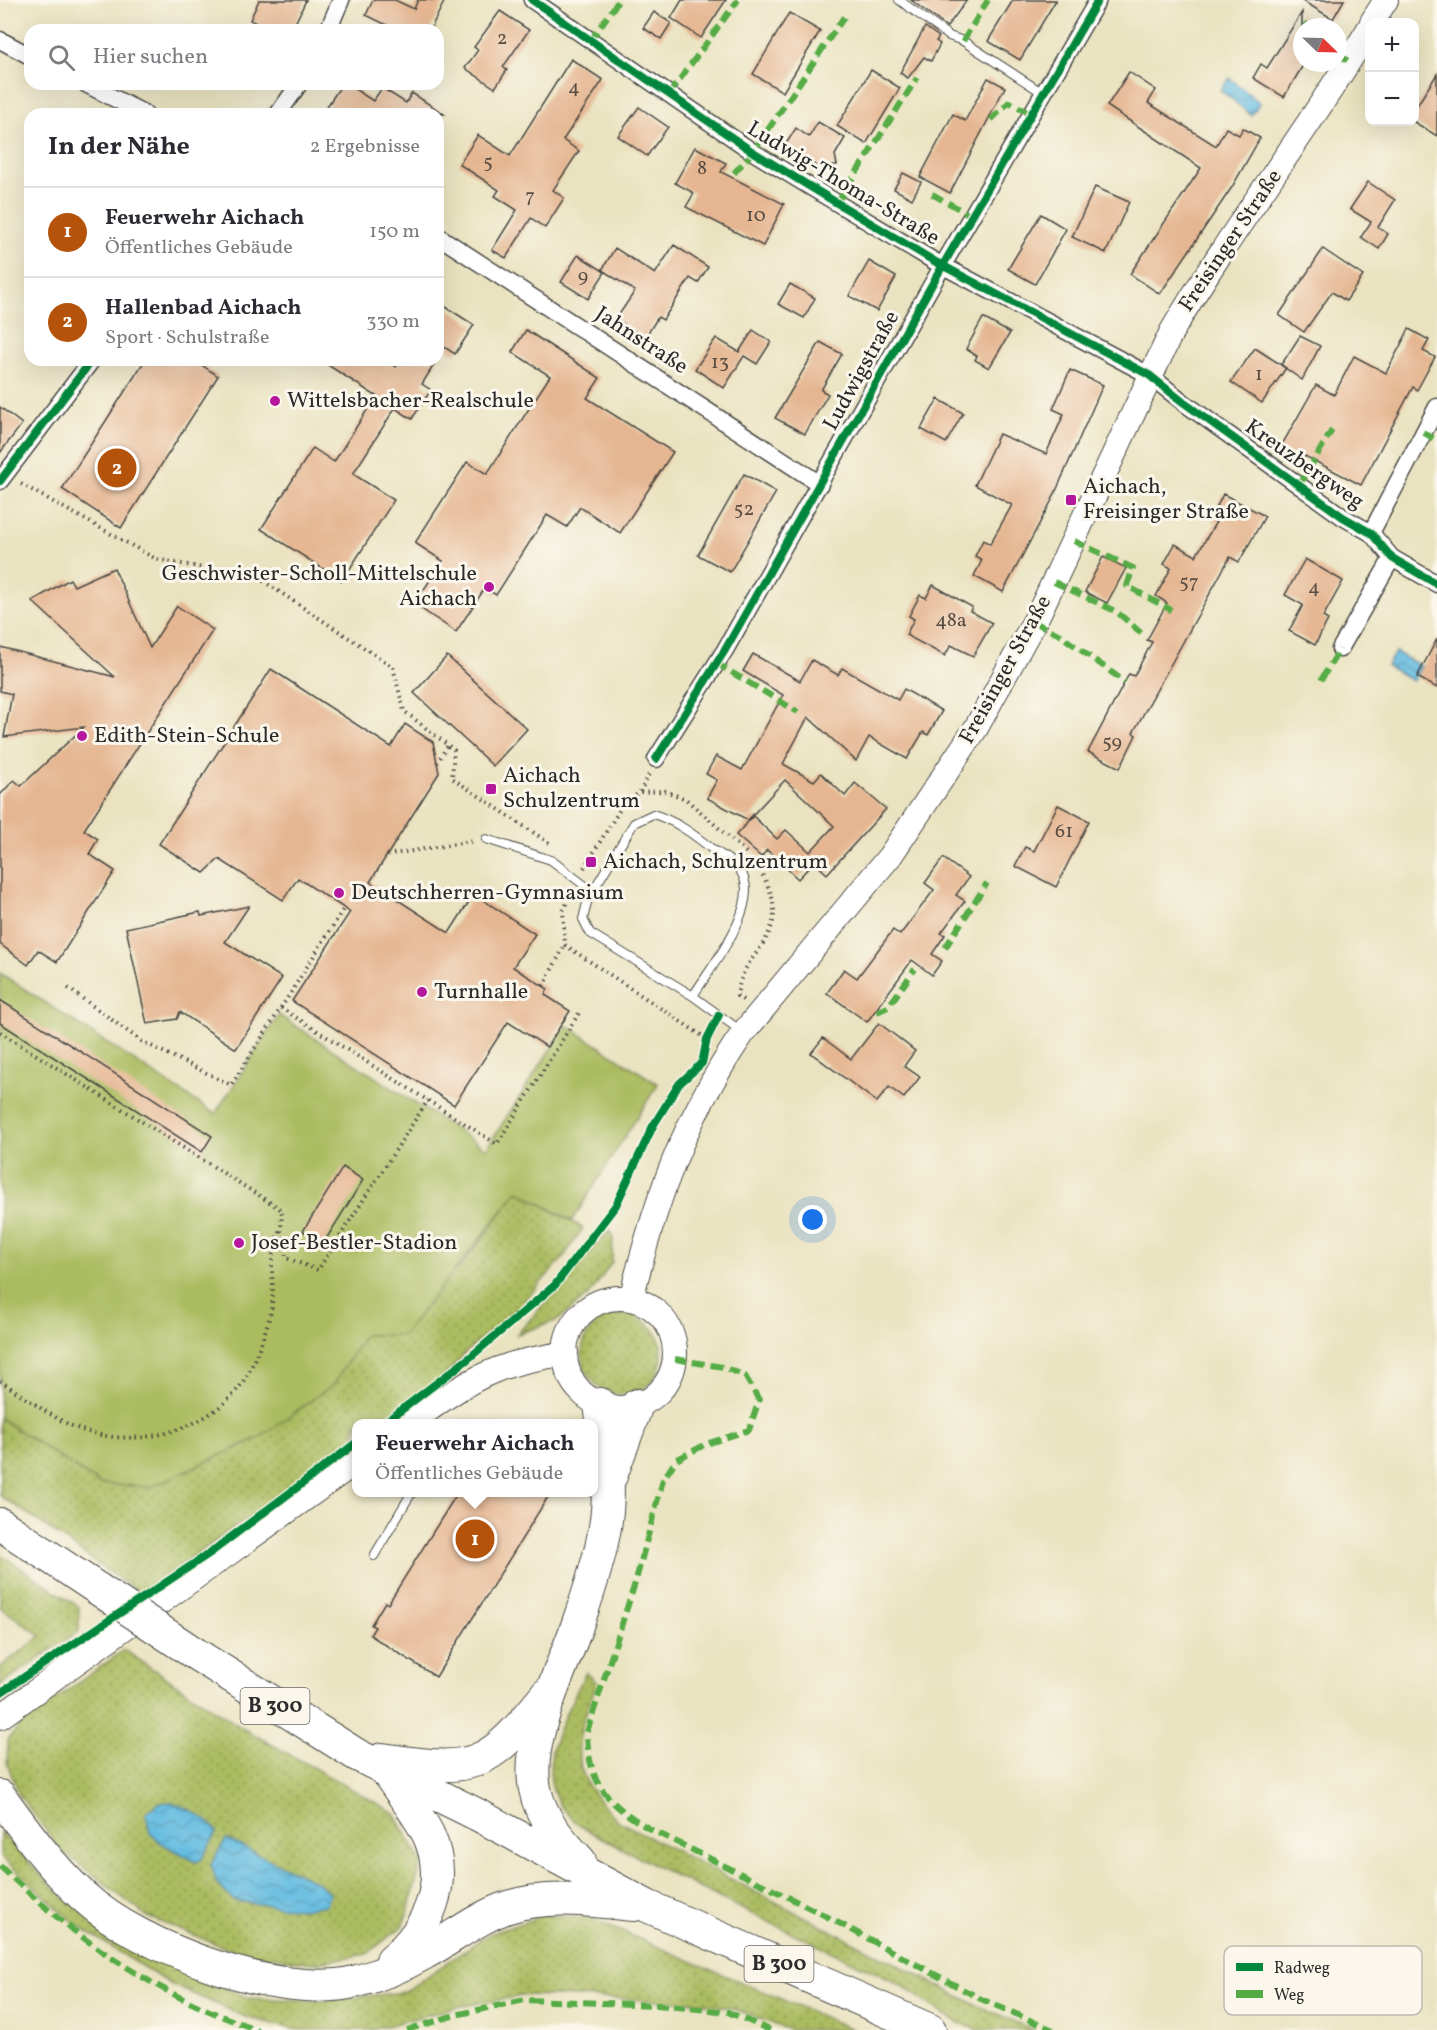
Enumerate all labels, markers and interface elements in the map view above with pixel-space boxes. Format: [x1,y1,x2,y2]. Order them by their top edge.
north arrow [1293,18,1347,72]
map controls [1365,18,1419,126]
button: + [1365,18,1419,72]
search box [24,24,444,90]
house number: 2 [497,25,507,53]
icon: search [45,41,78,74]
text: Hier suchen [93,42,208,73]
button: − [1365,72,1419,126]
house number: 4 [568,74,580,102]
street label: Ludwig-Thoma-Straße [741,114,945,254]
text: In der Nähe [48,129,190,165]
text: 2 Ergebnisse [310,133,420,161]
house number: 5 [483,149,493,177]
house number: 8 [697,155,707,183]
street label: Freisinger Straße [1172,164,1290,318]
house number: 7 [525,183,535,211]
house number: 10 [746,202,766,230]
text: Feuerwehr Aichach [105,203,304,234]
text: 1 [63,218,72,246]
text: 150 m [369,218,420,246]
text: Öffentliches Gebäude [105,234,293,262]
house number: 9 [578,263,588,291]
text: Hallenbad Aichach [105,293,302,324]
street label: Jahnstraße [588,299,694,383]
street label: Ludwigstraße [816,305,908,437]
text: 2 [62,308,73,336]
text: 330 m [366,308,420,336]
text: Sport · Schulstraße [105,324,269,352]
house number: 13 [711,349,729,377]
house number: 1 [1255,361,1263,389]
place label: Wittelsbacher-Realschule [287,386,534,417]
marker: Wittelsbacher-Realschule [268,394,282,408]
street label: Kreuzbergweg [1238,412,1370,518]
pin: 2 [98,446,136,490]
place label: Aichach, Freisinger Straße [1083,472,1249,528]
marker: Aichach, Freisinger Straße [1064,493,1078,507]
house number: 52 [734,496,754,524]
place label: Geschwister-Scholl-Mittelschule Aichach [162,559,477,615]
house number: 57 [1179,569,1199,597]
house number: 4 [1308,574,1320,602]
marker: Geschwister-Scholl-Mittelschule Aichach [482,580,496,594]
street label: Freisinger Straße [952,590,1060,750]
house number: 48a [935,607,967,635]
place label: Edith-Stein-Schule [94,721,279,752]
marker: Edith-Stein-Schule [75,729,89,743]
house number: 59 [1102,729,1122,757]
place label: Aichach Schulzentrum [503,761,640,817]
marker: Aichach Schulzentrum [484,782,498,796]
house number: 61 [1055,818,1073,846]
place label: Aichach, Schulzentrum [603,847,828,878]
marker: Aichach, Schulzentrum [584,855,598,869]
place label: Deutschherren-Gymnasium [351,878,624,909]
marker: Deutschherren-Gymnasium [332,886,346,900]
place label: Turnhalle [434,977,528,1008]
marker: Turnhalle [415,985,429,999]
your location [798,1205,827,1234]
place label: Josef-Bestler-Stadion [251,1228,457,1259]
marker: Josef-Bestler-Stadion [232,1236,246,1250]
popup [352,1419,598,1497]
text: Feuerwehr Aichach [375,1429,575,1460]
text: Öffentliches Gebäude [375,1460,563,1488]
pin: 1 [456,1516,494,1562]
road number: B 300 [240,1688,310,1724]
road number: B 300 [744,1946,814,1982]
legend [1224,1946,1422,2015]
text: Radweg [1274,1958,1330,1980]
text: Weg [1274,1985,1305,2007]

